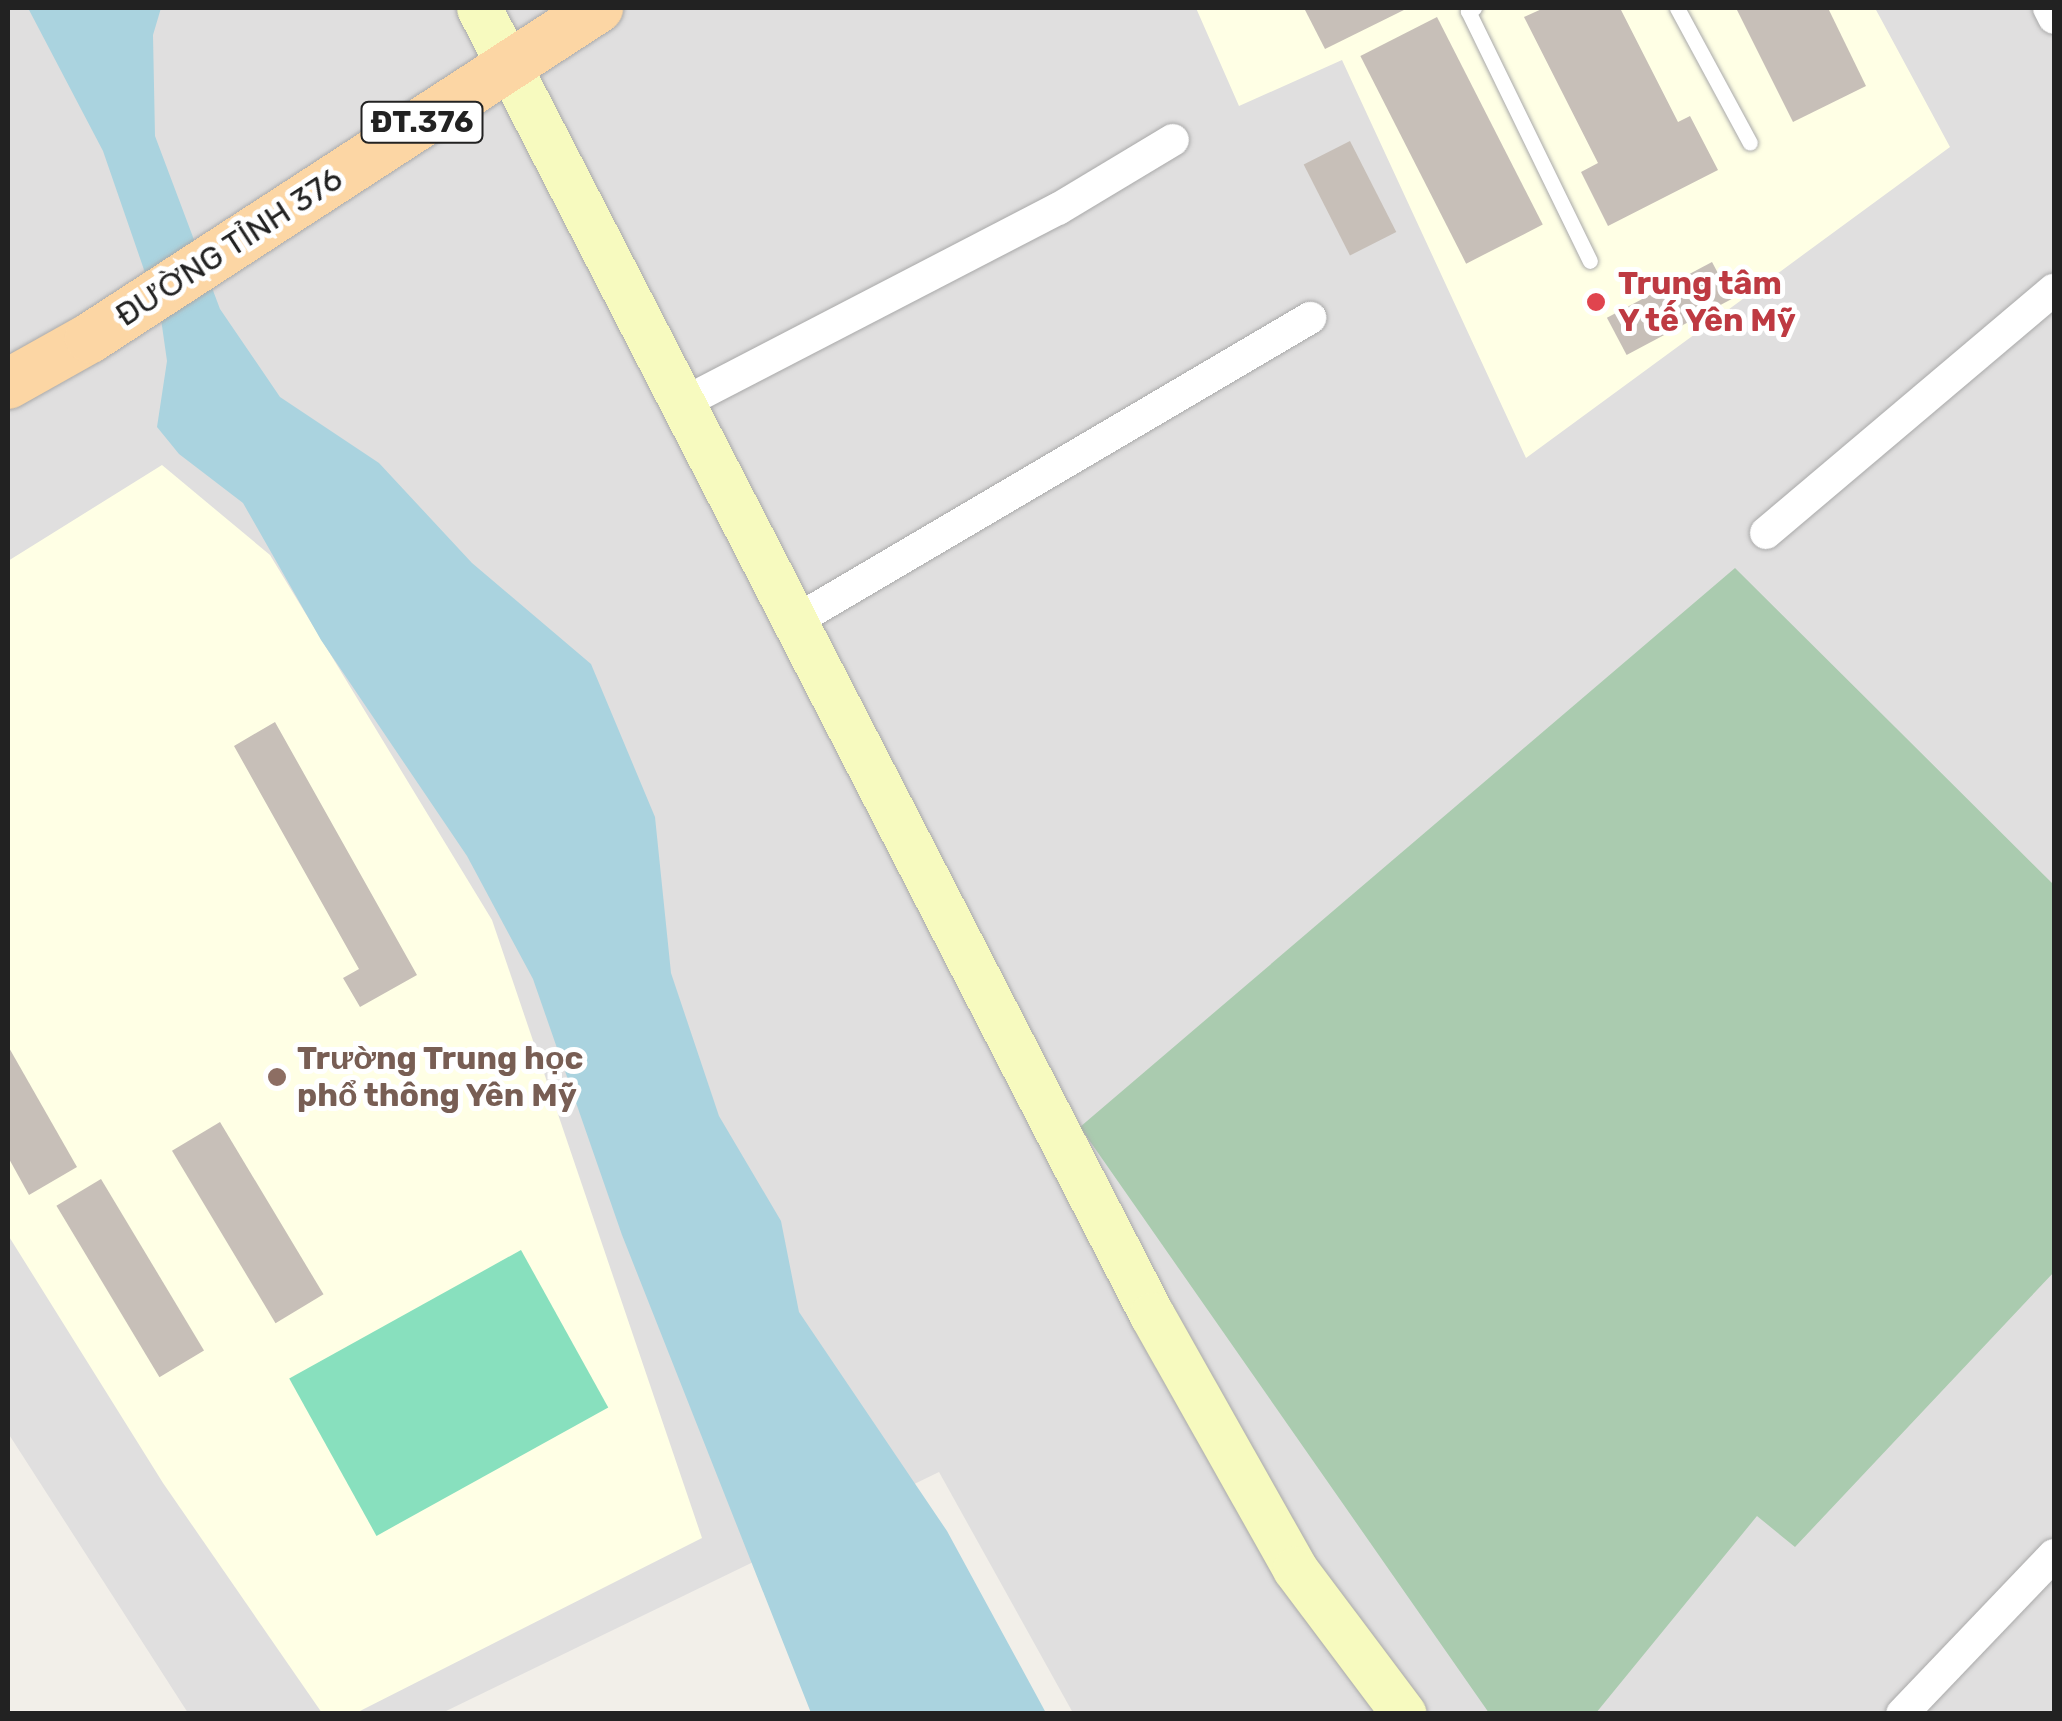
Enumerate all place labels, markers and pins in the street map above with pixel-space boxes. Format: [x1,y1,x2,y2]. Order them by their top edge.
place label: Trung tâm Y tế Yên Mỹ [1618,265,1798,340]
marker: Trung tâm Y tế Yên Mỹ [1583,289,1609,315]
place label: Trường Trung học phổ thông Yên Mỹ [297,1040,584,1115]
marker: Trường Trung học phổ thông Yên Mỹ [266,1066,288,1088]

